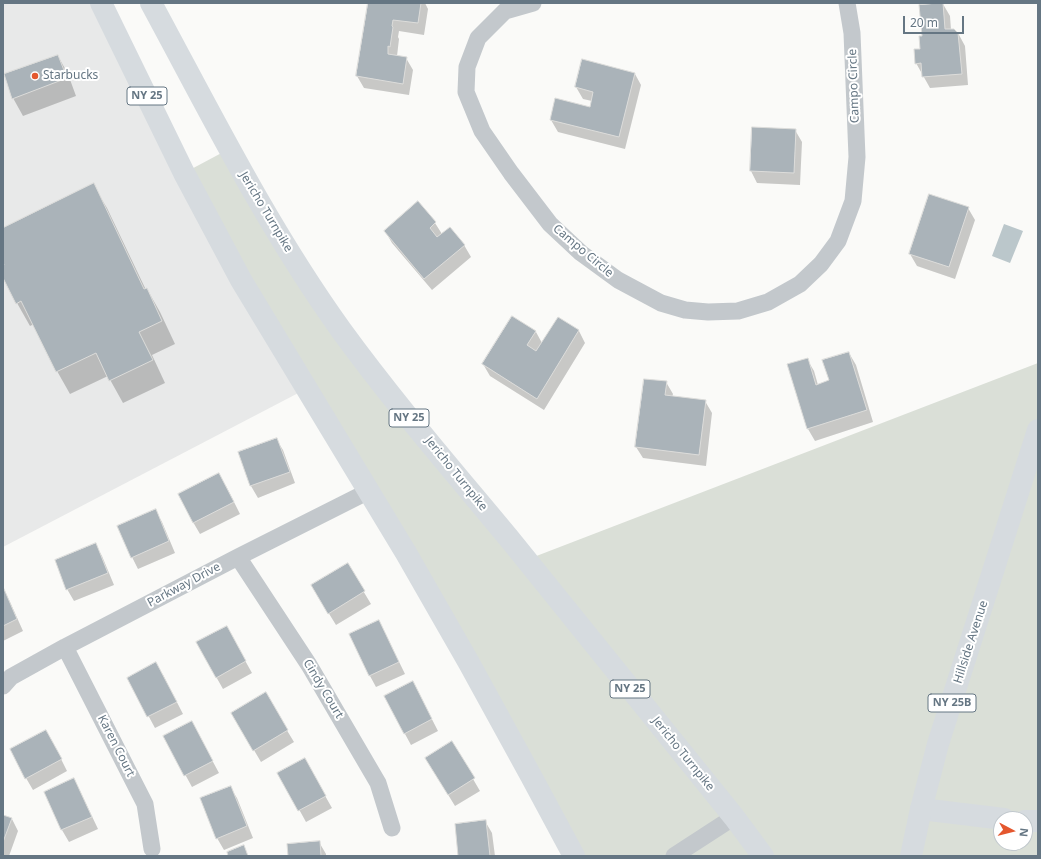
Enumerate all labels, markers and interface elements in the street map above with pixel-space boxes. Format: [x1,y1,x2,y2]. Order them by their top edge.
scale bar [905,8,966,34]
text: 20 m [910,14,938,31]
street label: Campo Circle [846,49,862,123]
place label: Starbucks [43,69,98,83]
marker: Starbucks [30,71,40,81]
road number: NY 25 [127,87,167,105]
street label: Jericho Turnpike [236,169,296,255]
street label: Campo Circle [550,222,616,280]
road number: NY 25 [389,409,429,427]
street label: Jericho Turnpike [422,434,490,514]
street label: Parkway Drive [145,560,223,610]
street label: Hillside Avenue [951,599,991,685]
street label: Cindy Court [300,657,346,721]
road number: NY 25 [610,680,650,698]
road number: NY 25B [928,694,976,712]
street label: Karen Court [94,713,138,779]
street label: Jericho Turnpike [649,714,717,794]
north arrow [993,811,1033,851]
text: N [1016,827,1032,838]

